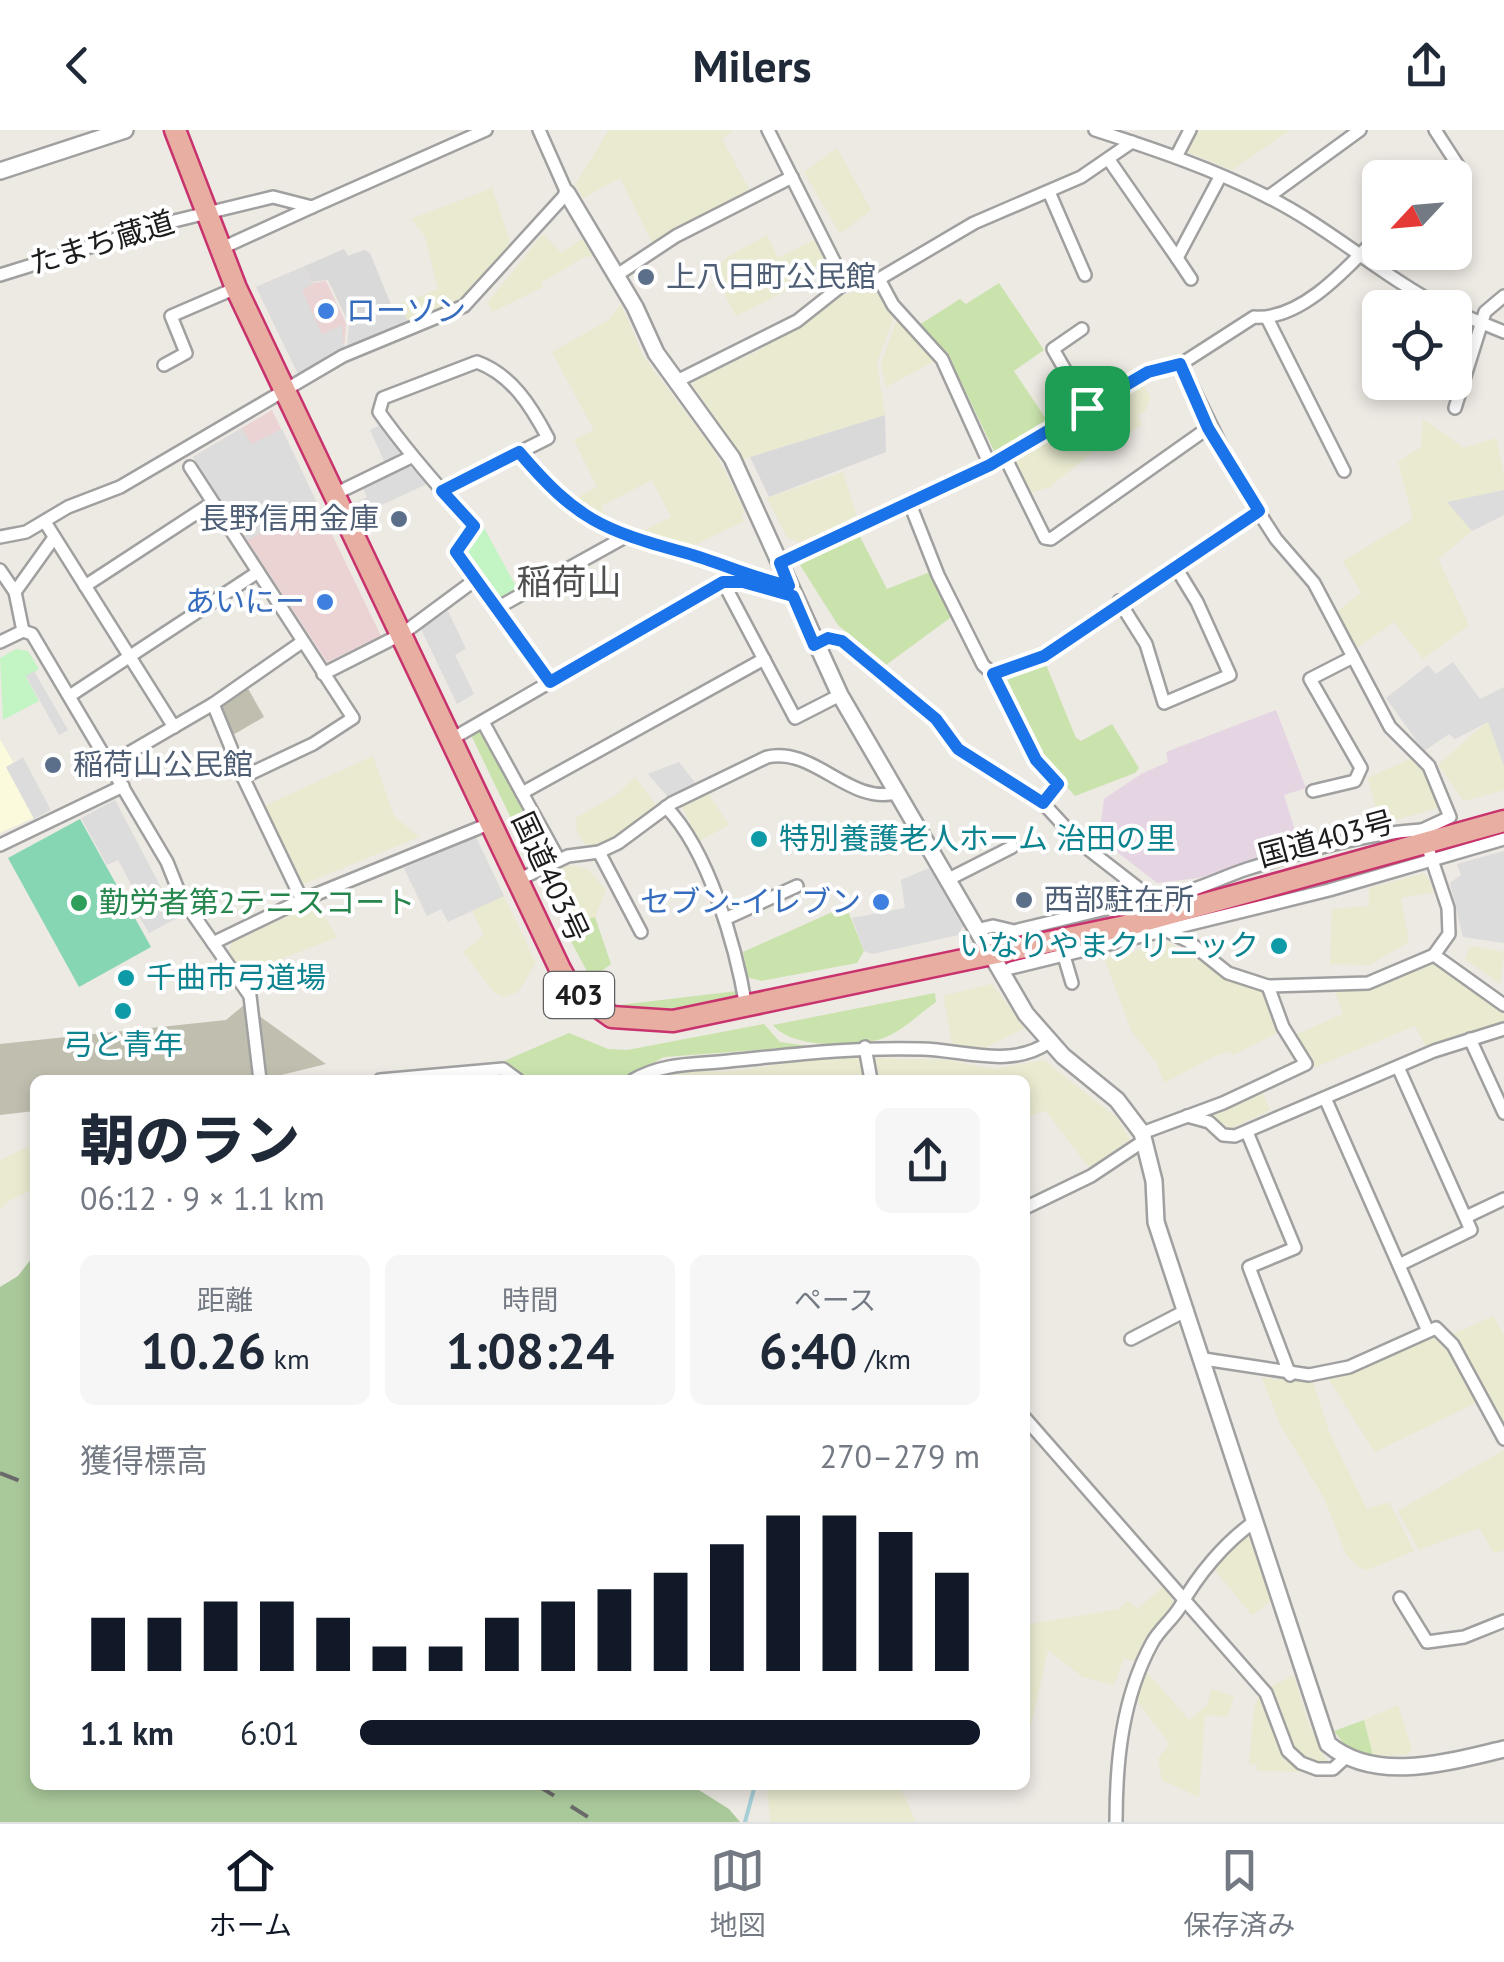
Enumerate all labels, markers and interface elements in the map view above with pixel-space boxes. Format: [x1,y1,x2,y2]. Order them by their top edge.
text: Milers [693,36,811,94]
icon: back [50,38,105,93]
icon: share [1399,38,1454,93]
north arrow [1362,160,1472,270]
map controls [1362,160,1472,400]
street label: たまち蔵道 [25,201,179,282]
place label: 上八日町公民館 [666,256,876,295]
marker: 上八日町公民館 [635,266,657,288]
place label: ローソン [346,290,466,329]
button: locate [1362,290,1472,400]
marker: ローソン [315,300,337,322]
pin [1045,366,1130,451]
icon: arrive [1060,381,1115,436]
place label: 長野信用金庫 [199,498,379,537]
marker: 長野信用金庫 [388,508,410,530]
district label: 稲荷山 [516,558,622,604]
place label: あいにー [185,581,305,620]
marker: あいにー [314,591,336,613]
place label: 稲荷山公民館 [73,744,253,783]
marker: 稲荷山公民館 [42,754,64,776]
street label: 国道403号 [1253,801,1398,874]
street label: 国道403号 [504,805,598,948]
place label: 特別養護老人ホーム 治田の里 [779,818,1176,857]
marker: 特別養護老人ホーム 治田の里 [748,828,770,850]
place label: 西部駐在所 [1044,879,1194,918]
place label: セブン-イレブン [640,881,861,920]
place label: 勤労者第2テニスコート [99,882,415,921]
marker: 西部駐在所 [1013,889,1035,911]
marker: セブン-イレブン [870,891,892,913]
marker: 勤労者第2テニスコート [68,892,90,914]
place label: いなりやまクリニック [959,925,1259,964]
marker: いなりやまクリニック [1268,935,1290,957]
place label: 千曲市弓道場 [146,957,326,996]
marker: 千曲市弓道場 [115,967,137,989]
road number: 403 [544,972,614,1018]
marker: 弓と青年 [112,1000,134,1022]
place label: 弓と青年 [63,1024,183,1063]
text: 朝のラン [80,1104,300,1175]
button: share [875,1108,980,1213]
text: 06:12 · 9 × 1.1 km [80,1177,325,1219]
text: 距離 [197,1281,253,1318]
text: 時間 [502,1281,558,1318]
text: ペース [794,1281,876,1318]
text: 10.26 [140,1318,266,1383]
text: 1:08:24 [446,1318,614,1383]
text: 6:40 [759,1318,857,1383]
text: km [266,1340,310,1377]
text: /km [857,1340,911,1377]
text: 270–279 m [820,1435,980,1477]
text: 獲得標高 [80,1439,208,1481]
text: 1.1 km [80,1712,174,1754]
text: 6:01 [240,1712,299,1754]
tab: ホーム [209,1843,292,1943]
tab: 地図 [710,1843,766,1943]
tab: 保存済み [1183,1843,1295,1943]

